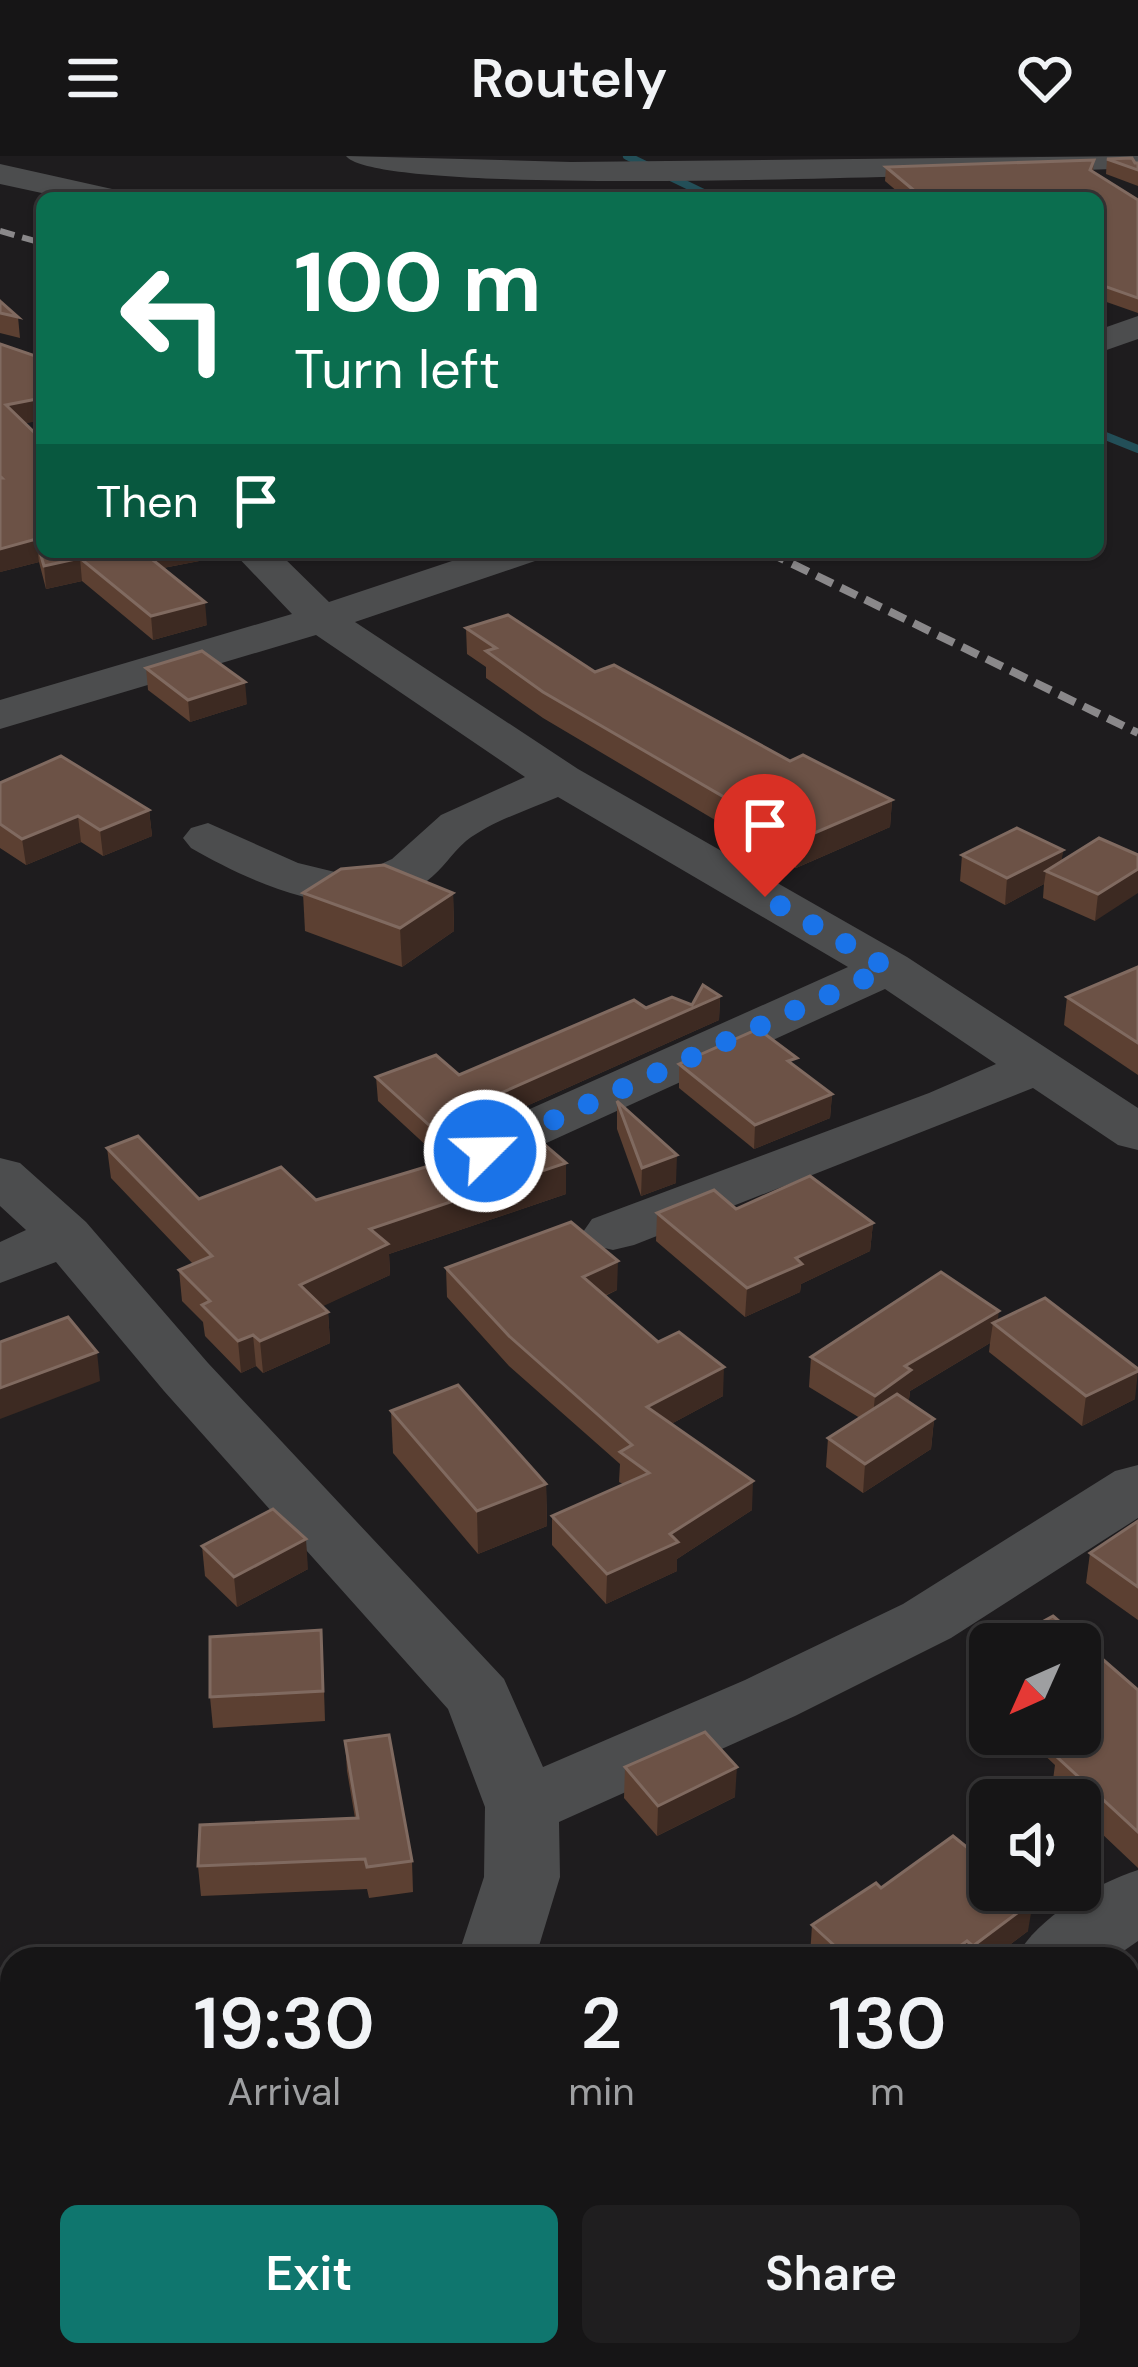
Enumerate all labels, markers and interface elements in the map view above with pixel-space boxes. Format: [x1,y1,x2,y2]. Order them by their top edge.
text: Routely [471,43,667,114]
icon: menu [60,45,126,111]
icon: heart [1012,45,1078,111]
text: 100 m [294,228,542,337]
icon: left [96,240,252,396]
text: Turn left [294,334,500,405]
icon: arrive [223,468,289,534]
text: Then [96,472,199,531]
pin [714,774,816,897]
icon: arrive [732,792,798,858]
position arrow [422,1088,548,1214]
north arrow [969,1623,1101,1755]
map controls [969,1623,1101,1911]
button: sound [969,1779,1101,1911]
text: 19:30 [193,1977,375,2070]
text: 2 [581,1977,622,2070]
text: 130 [828,1977,947,2070]
text: Arrival [227,2066,341,2117]
text: min [568,2066,635,2117]
text: m [870,2066,905,2117]
button: Exit [60,2205,558,2343]
button: Share [582,2205,1080,2343]

